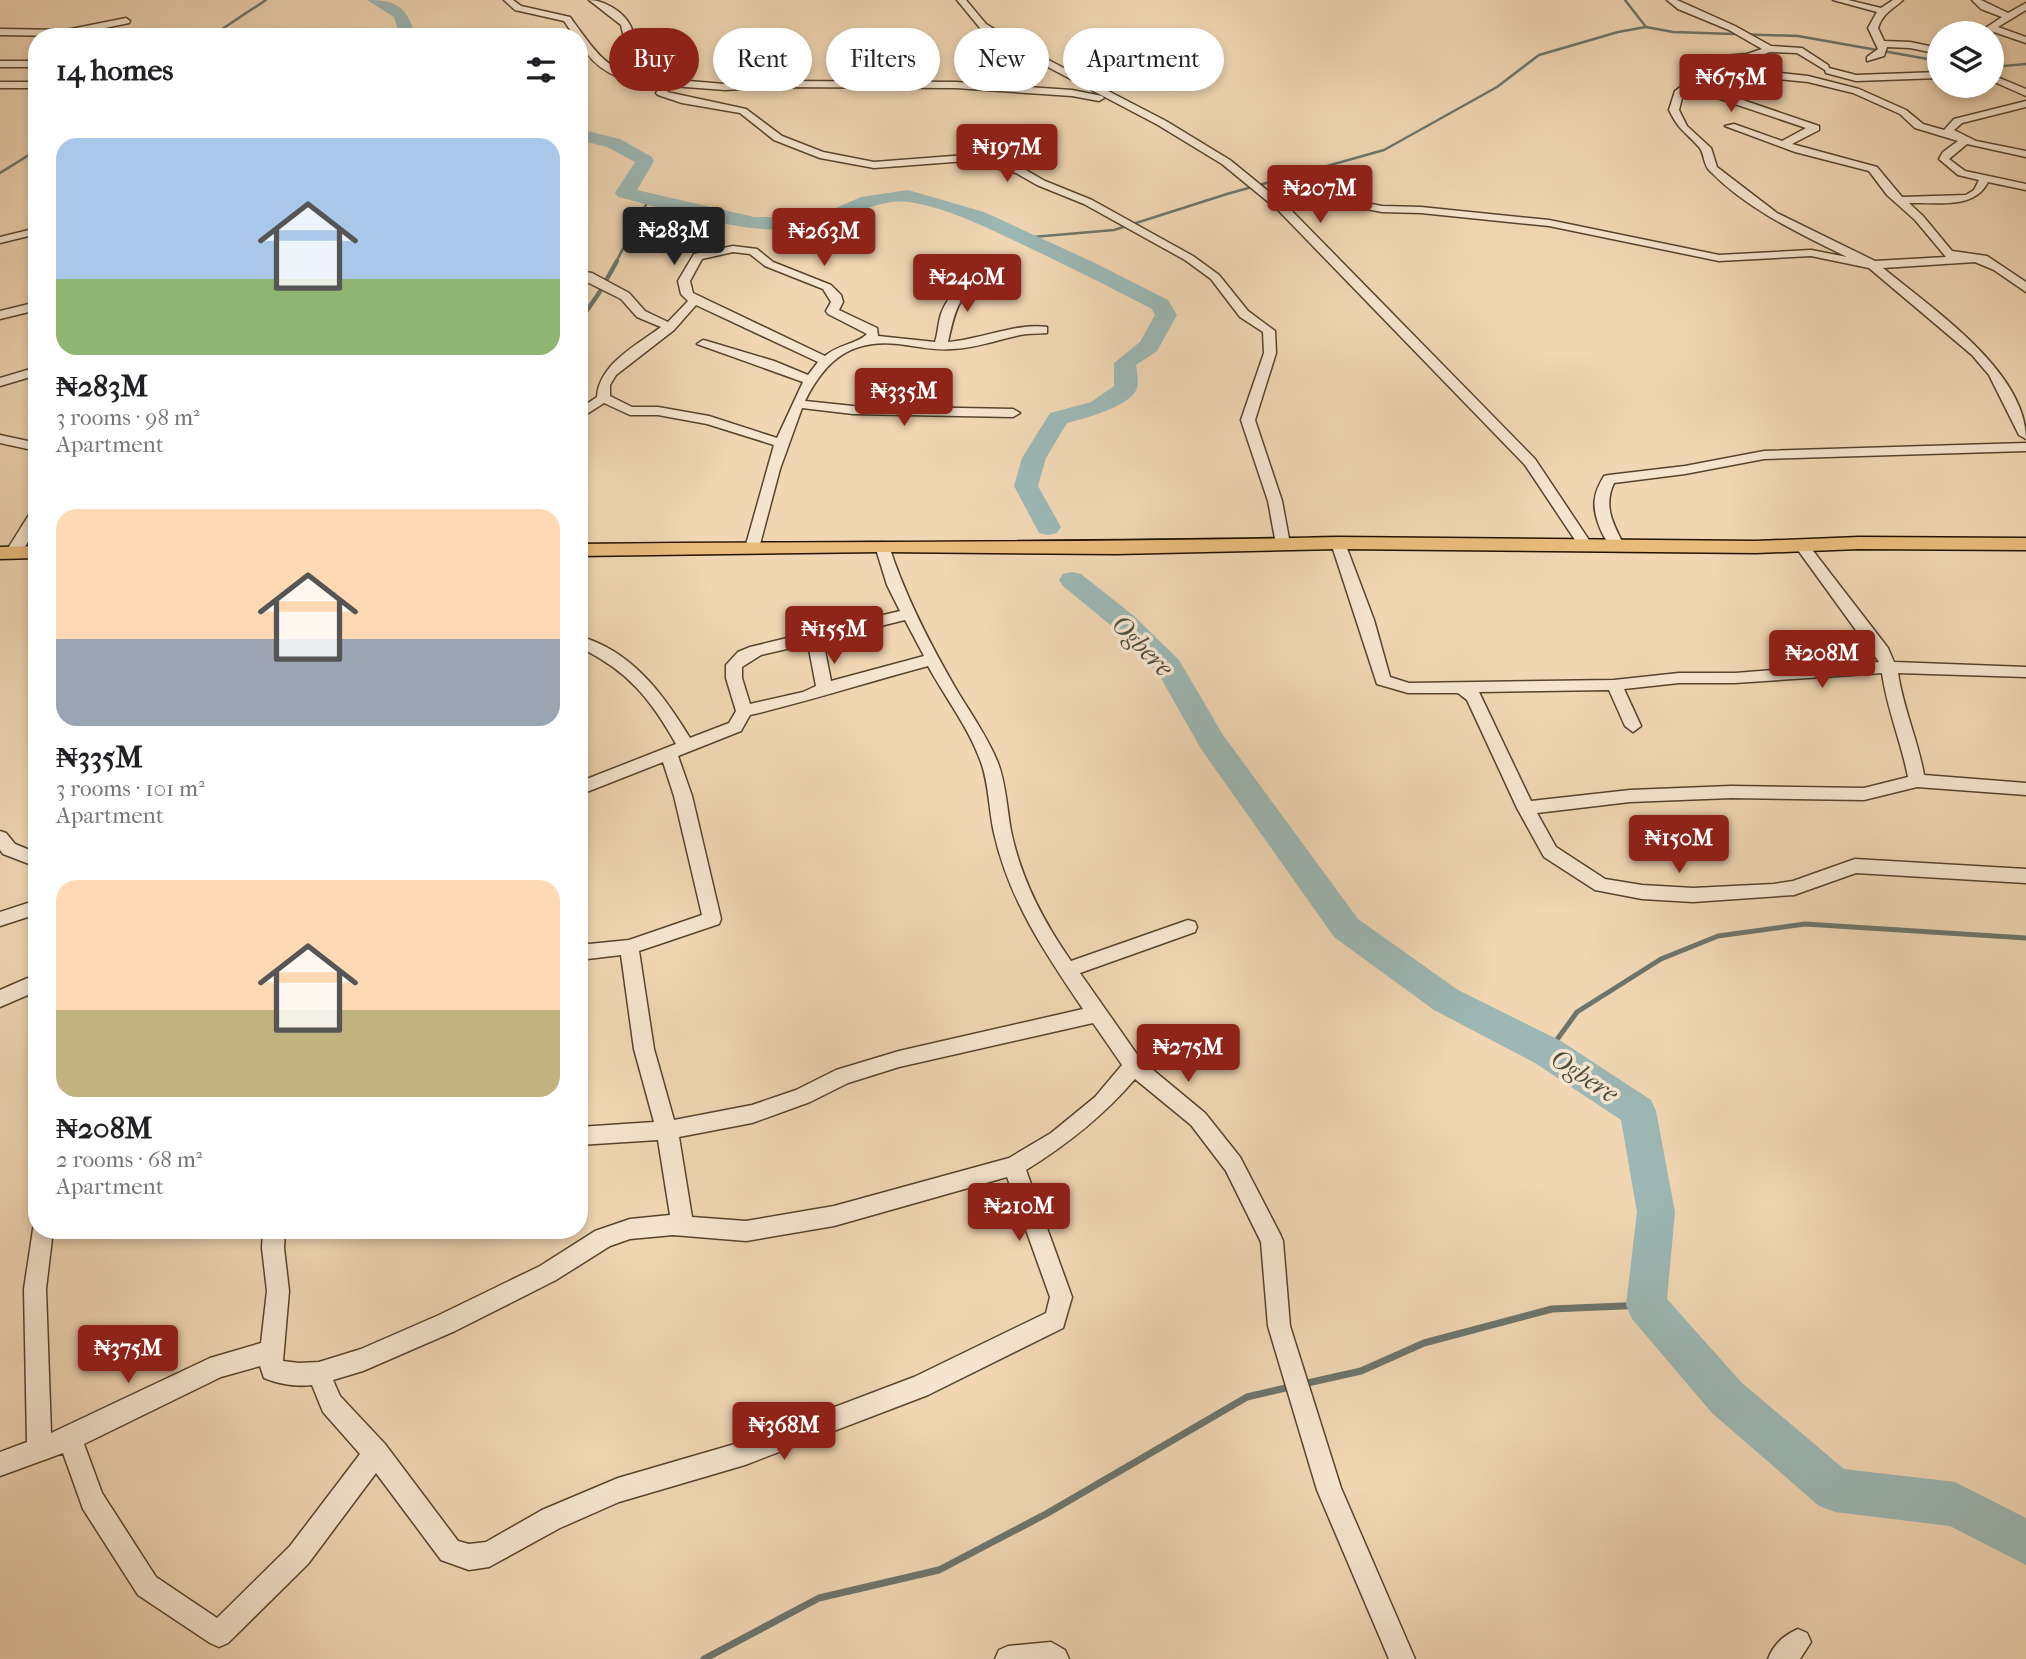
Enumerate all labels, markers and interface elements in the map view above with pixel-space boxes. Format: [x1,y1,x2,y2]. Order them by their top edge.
map controls [1927,21,2004,98]
button: layers [1927,21,2004,98]
chip: Buy [609,28,699,91]
chip: Rent [713,28,812,91]
chip: Filters [826,28,940,91]
chip: New [954,28,1049,91]
chip: Apartment [1063,28,1224,91]
icon: filters [522,51,560,89]
text: 14 homes [56,53,173,88]
pin: ₦675M [1682,54,1780,114]
text: ₦675M [1696,63,1767,90]
pin: ₦197M [958,124,1056,184]
text: ₦197M [972,133,1042,160]
pin: ₦207M [1271,166,1369,225]
text: ₦207M [1283,174,1357,201]
icon: home [245,183,371,309]
pin: ₦283M [625,208,723,267]
pin: ₦263M [775,208,873,268]
text: ₦283M [639,216,709,243]
text: ₦263M [788,217,860,244]
pin: ₦240M [918,254,1016,314]
text: ₦240M [929,263,1005,290]
pin: ₦335M [855,368,953,428]
text: ₦283M [56,369,148,404]
text: ₦335M [871,377,937,404]
text: 3 rooms · 98 m² [56,404,200,431]
text: Apartment [56,431,164,458]
icon: home [245,554,371,680]
pin: ₦155M [785,606,883,666]
water label: Ogbere [1105,609,1180,684]
text: ₦155M [801,615,867,642]
pin: ₦208M [1773,630,1871,690]
text: ₦208M [1785,639,1859,666]
text: ₦335M [56,740,143,775]
text: 3 rooms · 101 m² [56,775,205,802]
text: Apartment [56,802,164,829]
pin: ₦150M [1630,816,1728,875]
text: ₦150M [1645,824,1713,851]
icon: home [245,925,371,1051]
pin: ₦275M [1139,1024,1237,1084]
text: ₦275M [1153,1033,1223,1060]
water label: Ogbere [1544,1043,1625,1110]
text: ₦208M [56,1111,152,1146]
text: 2 rooms · 68 m² [56,1146,202,1173]
text: Apartment [56,1173,164,1200]
pin: ₦210M [970,1184,1068,1243]
text: ₦210M [984,1192,1054,1219]
pin: ₦375M [79,1326,177,1385]
text: ₦375M [94,1334,162,1361]
pin: ₦368M [735,1402,833,1462]
text: ₦368M [748,1411,820,1438]

